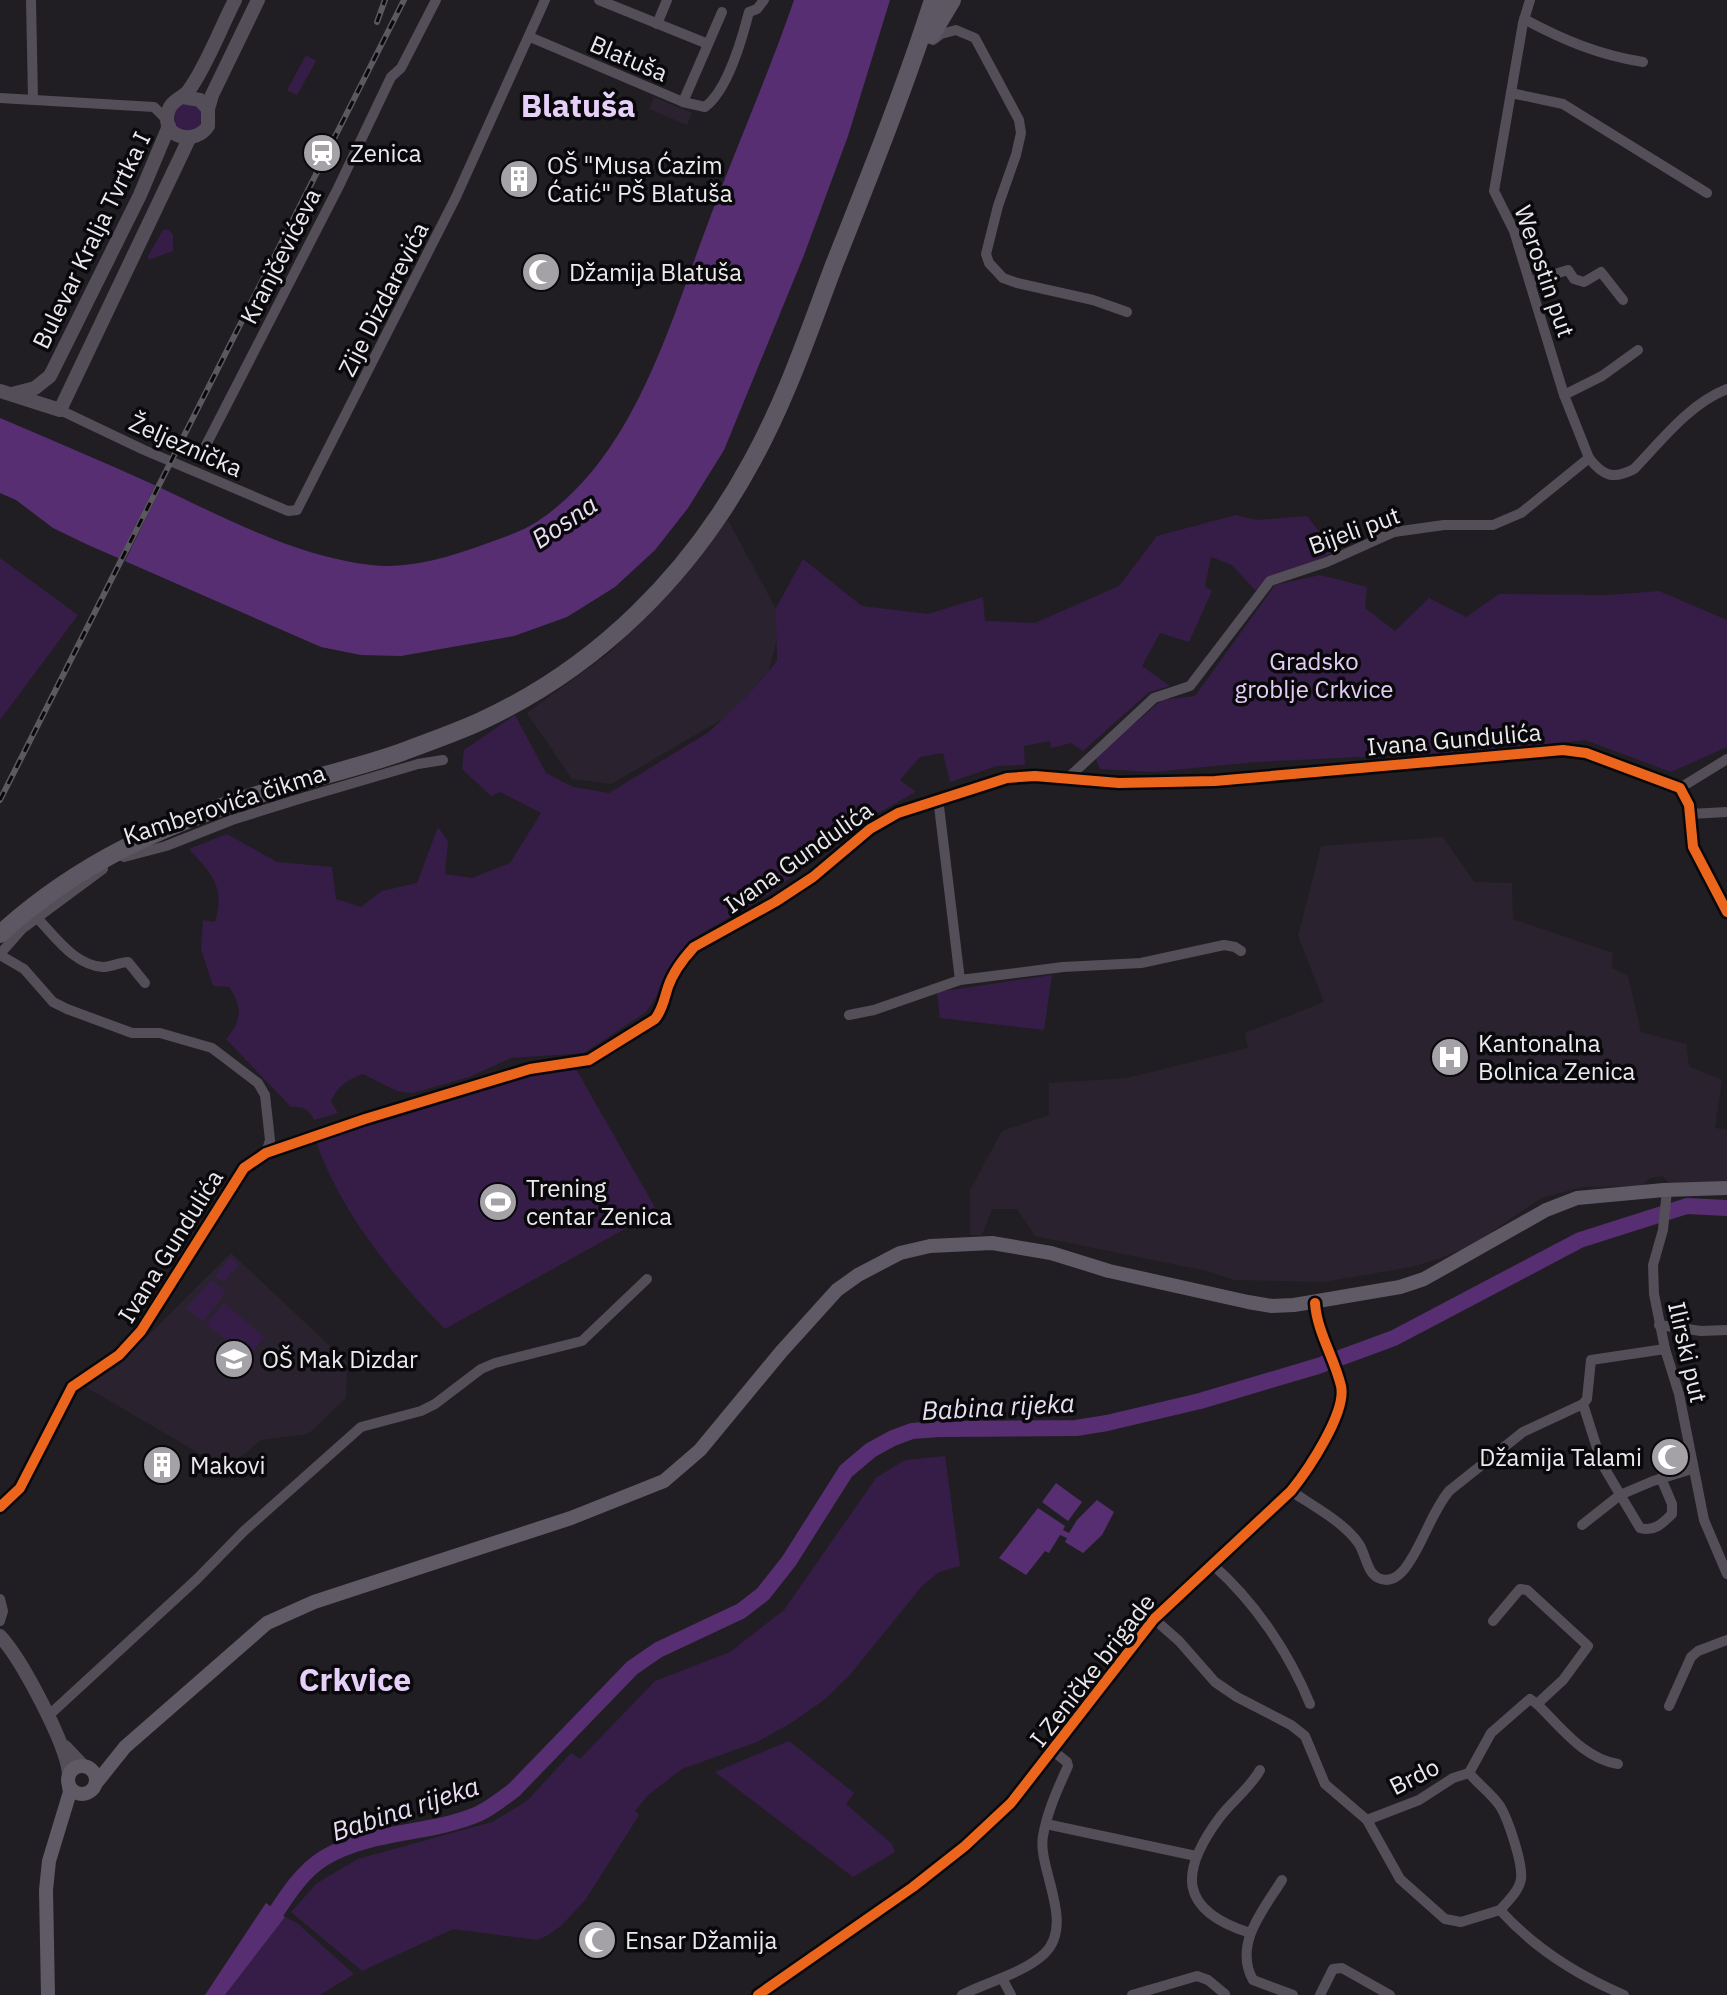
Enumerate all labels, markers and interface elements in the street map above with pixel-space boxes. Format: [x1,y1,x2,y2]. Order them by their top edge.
street label: Blatuša [585,27,673,89]
district label: Blatuša [521,84,635,126]
street label: Bulevar Kralja Tvrtka I [24,126,158,354]
station icon: Zenica [301,132,343,174]
place label: Zenica [350,137,422,169]
place label: OŠ "Musa Ćazim Ćatić" PŠ Blatuša [547,149,733,209]
building icon: OŠ "Musa Ćazim Ćatić" PŠ Blatuša [498,158,540,200]
street label: Kranjčevićeva [232,183,328,329]
street label: Werostin put [1507,201,1583,341]
street label: Zije Dizdarevića [330,216,436,381]
mosque icon: Džamija Blatuša [520,251,562,293]
place label: Džamija Blatuša [569,256,742,288]
street label: Željeznička [124,406,248,484]
water label: Bosna [524,487,604,555]
street label: Bijeli put [1304,499,1404,561]
park label: Gradsko groblje Crkvice [1235,645,1394,705]
street label: Ivana Gundulića [1365,715,1543,763]
street label: Kamberovića čikma [119,756,329,852]
street label: Ivana Gundulića [717,794,879,920]
place label: Kantonalna Bolnica Zenica [1478,1027,1636,1087]
hospital icon: Kantonalna Bolnica Zenica [1429,1036,1471,1078]
street label: Ivana Gundulića [110,1163,230,1329]
place label: Trening centar Zenica [526,1172,672,1232]
sports icon: Trening centar Zenica [477,1181,519,1223]
street label: Ilirski put [1661,1298,1715,1406]
school or university icon: OŠ Mak Dizdar [213,1338,255,1380]
place label: OŠ Mak Dizdar [262,1343,418,1375]
water label: Babina rijeka [921,1385,1075,1427]
mosque icon: Džamija Talami [1649,1436,1691,1478]
place label: Džamija Talami [1479,1441,1642,1473]
building icon: Makovi [141,1444,183,1486]
place label: Makovi [190,1449,266,1481]
street label: I Zeničke brigade [1022,1587,1162,1753]
district label: Crkvice [299,1658,411,1700]
street label: Brdo [1384,1750,1444,1802]
water label: Babina rijeka [327,1768,483,1848]
mosque icon: Ensar Džamija [576,1919,618,1961]
place label: Ensar Džamija [625,1924,778,1956]

